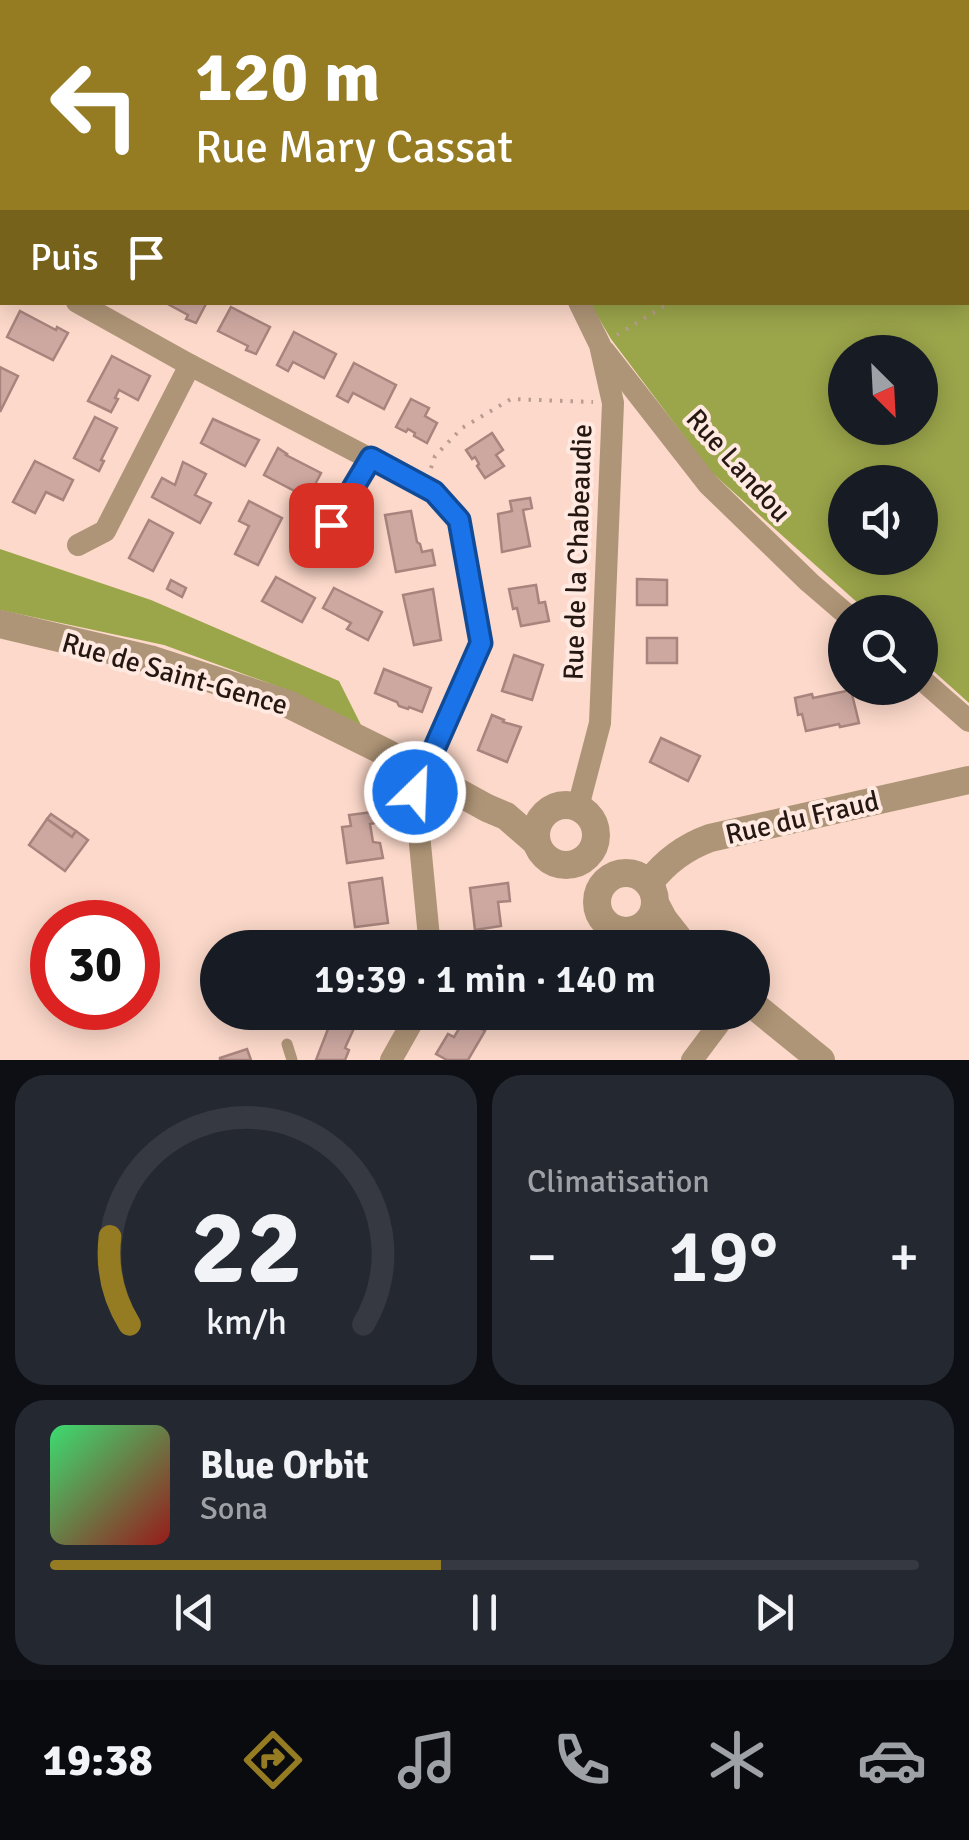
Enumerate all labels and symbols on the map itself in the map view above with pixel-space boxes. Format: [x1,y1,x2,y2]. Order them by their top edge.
north arrow [828,335,938,445]
street label: Rue Landou [679,402,798,529]
street label: Rue de la Chabeaudie [557,423,599,681]
pin [289,483,374,568]
street label: Rue de Saint-Gence [58,625,292,722]
position arrow [363,740,467,844]
street label: Rue du Fraud [722,784,882,852]
speed limit sign: 30 [30,900,160,1030]

